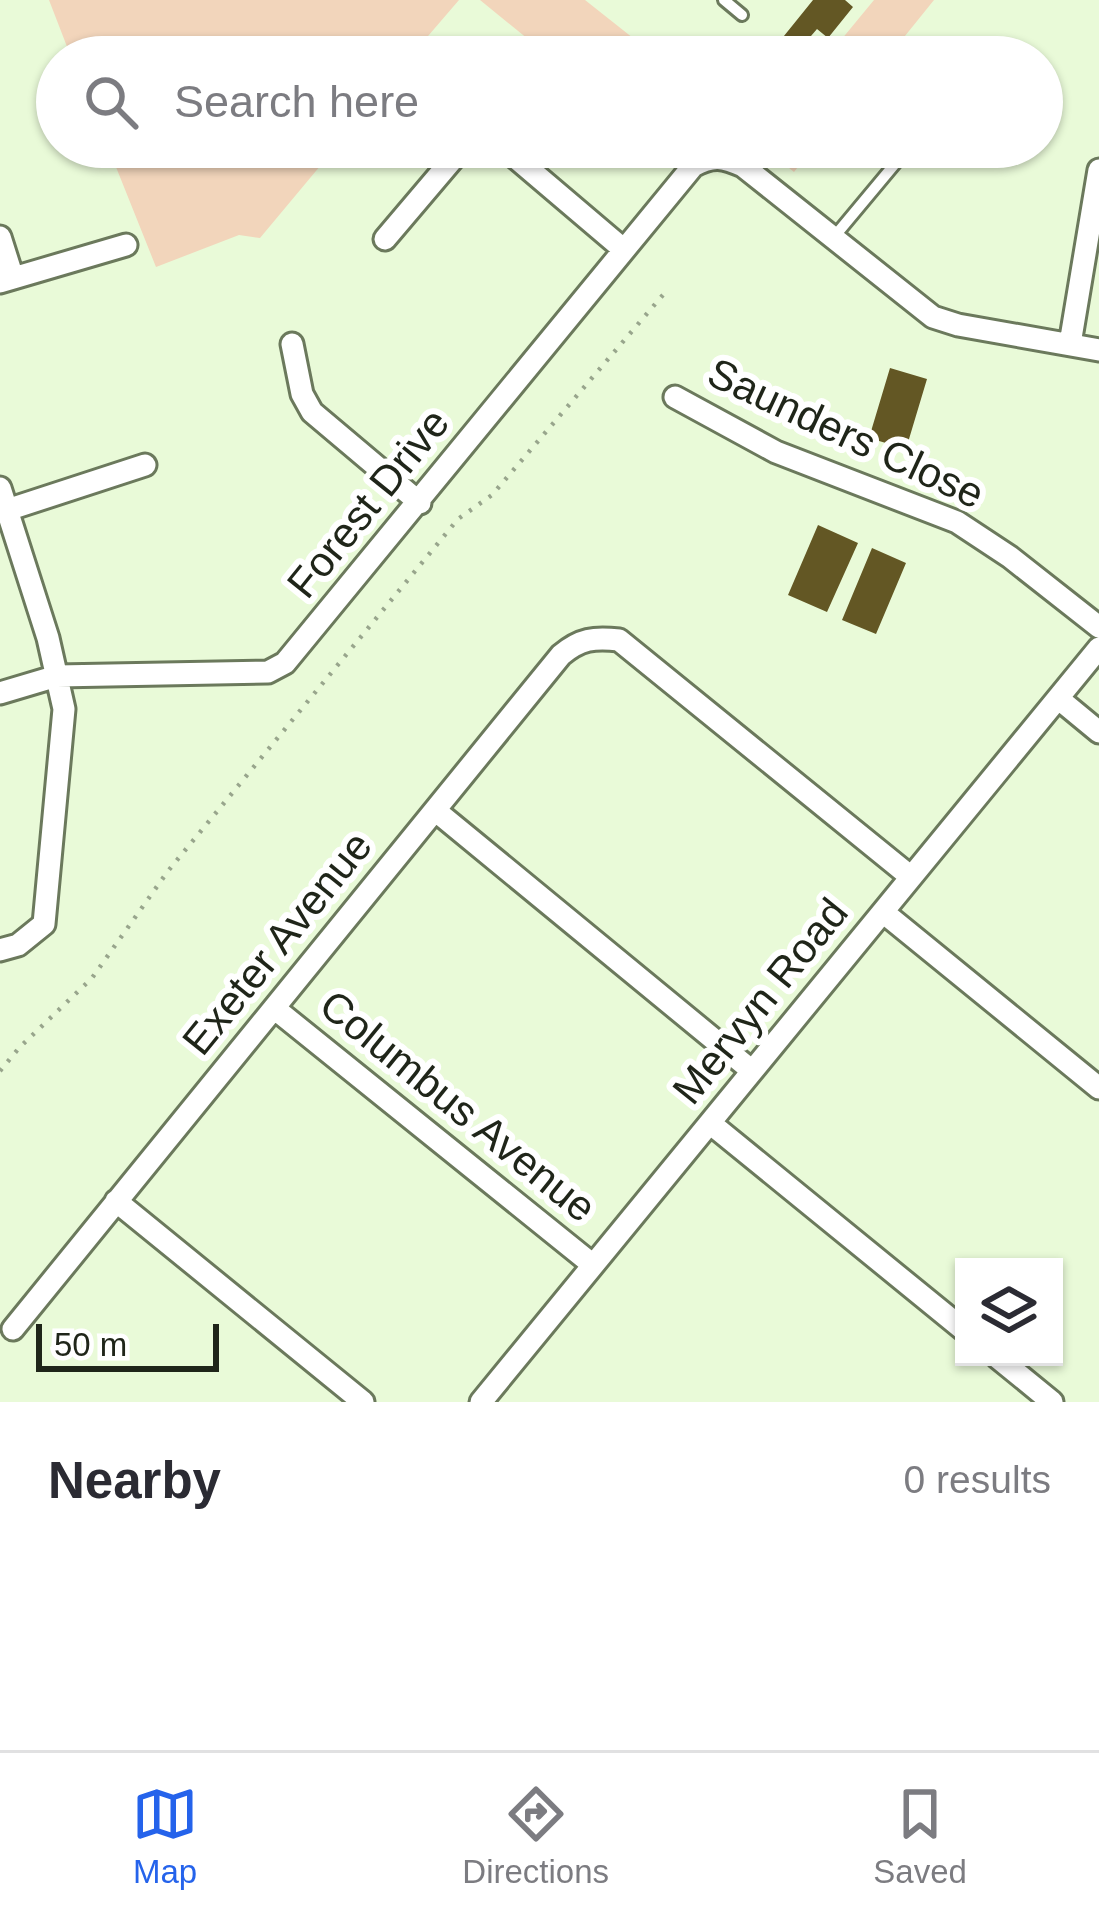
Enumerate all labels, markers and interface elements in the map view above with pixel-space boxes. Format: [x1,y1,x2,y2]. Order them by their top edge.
search box [36,36,1063,168]
icon: search [78,69,144,135]
text: Search here [174,76,419,127]
street label: Saunders Close [701,349,991,517]
street label: Forest Drive [278,399,458,607]
street label: Exeter Avenue [173,822,381,1064]
street label: Mervyn Road [663,889,857,1113]
street label: Columbus Avenue [311,981,605,1231]
map controls [955,1258,1063,1366]
button: layers [955,1258,1063,1366]
scale bar [36,1318,219,1371]
text: 50 m [54,1326,127,1363]
text: Nearby [48,1452,221,1509]
text: 0 results [904,1458,1051,1501]
tab: Map [132,1781,198,1891]
tab: Directions [462,1781,609,1891]
tab: Saved [873,1781,967,1891]

